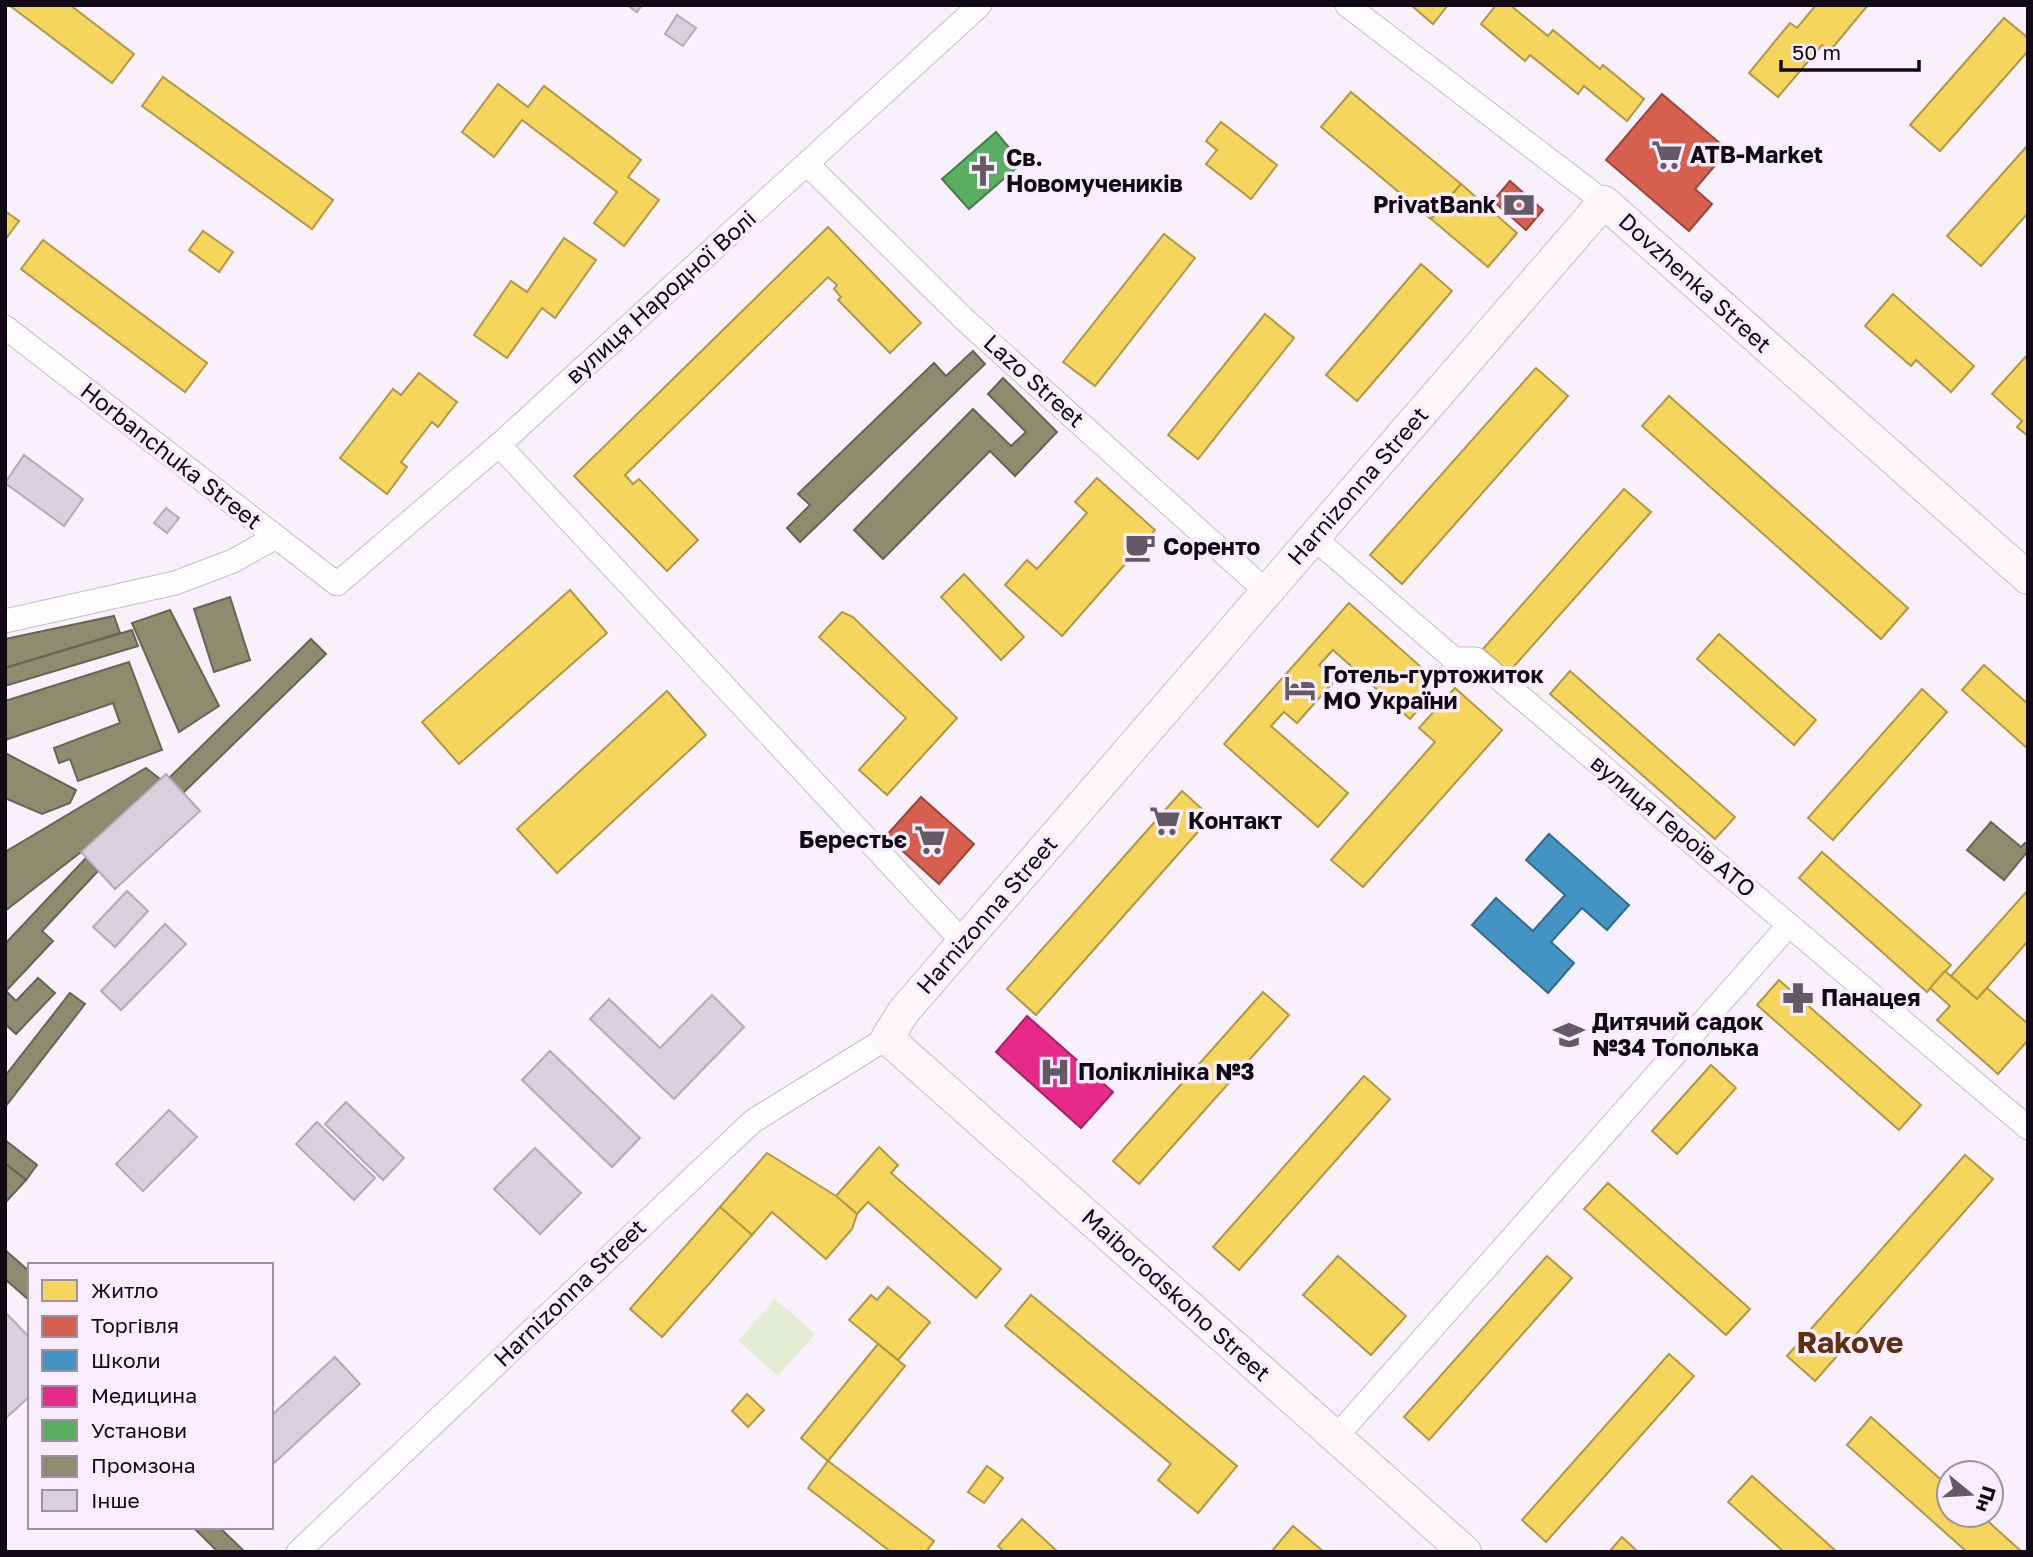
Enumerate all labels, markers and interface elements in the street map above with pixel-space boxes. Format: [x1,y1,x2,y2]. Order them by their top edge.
scale bar [1781,28,1919,72]
text: 50 m [1792,39,1841,65]
supermarket icon: ATB-Market [1650,138,1684,172]
place label: ATB-Market [1690,140,1823,168]
place label: Св. Новомучеників [1006,143,1183,197]
church icon: Св. Новомучеників [966,154,1000,188]
bank icon: PrivatBank [1502,188,1536,222]
place label: PrivatBank [1373,190,1497,218]
street label: вулиця Народної Волі [559,203,761,389]
street label: Dovzhenka Street [1614,207,1778,358]
street label: Lazo Street [979,328,1091,433]
street label: Horbanchuka Street [76,376,268,535]
street label: Harnizonna Street [1281,401,1434,570]
cafe icon: Соренто [1123,530,1157,564]
place label: Соренто [1163,532,1261,560]
place label: Готель-гуртожиток МО України [1323,660,1544,714]
hotel icon: Готель-гуртожиток МО України [1283,671,1317,705]
street label: вулиця Героїв АТО [1585,748,1762,902]
supermarket icon: Контакт [1148,804,1182,838]
place label: Контакт [1188,806,1282,834]
supermarket icon: Берестьє [913,823,947,857]
place label: Берестьє [799,825,907,853]
street label: Harnizonna Street [910,830,1063,999]
pharmacy icon: Панацея [1781,981,1815,1015]
place label: Панацея [1821,983,1920,1011]
place label: Дитячий садок №34 Тополька [1592,1007,1764,1061]
school or university icon: Дитячий садок №34 Тополька [1552,1018,1586,1052]
hospital icon: Поліклініка №3 [1038,1055,1072,1089]
place label: Поліклініка №3 [1078,1057,1255,1085]
street label: Maiborodskoho Street [1077,1202,1277,1386]
street label: Harnizonna Street [488,1213,651,1372]
legend [28,1263,273,1529]
text: Житло [91,1277,158,1303]
text: Торгівля [91,1312,179,1338]
district label: Rakove [1796,1324,1904,1360]
text: Школи [91,1347,161,1373]
text: Медицина [91,1382,197,1408]
text: Установи [91,1417,187,1443]
text: Промзона [91,1452,196,1478]
north arrow [1935,1459,2005,1529]
text: Пн [1972,1484,2002,1515]
text: Інше [91,1487,140,1513]

